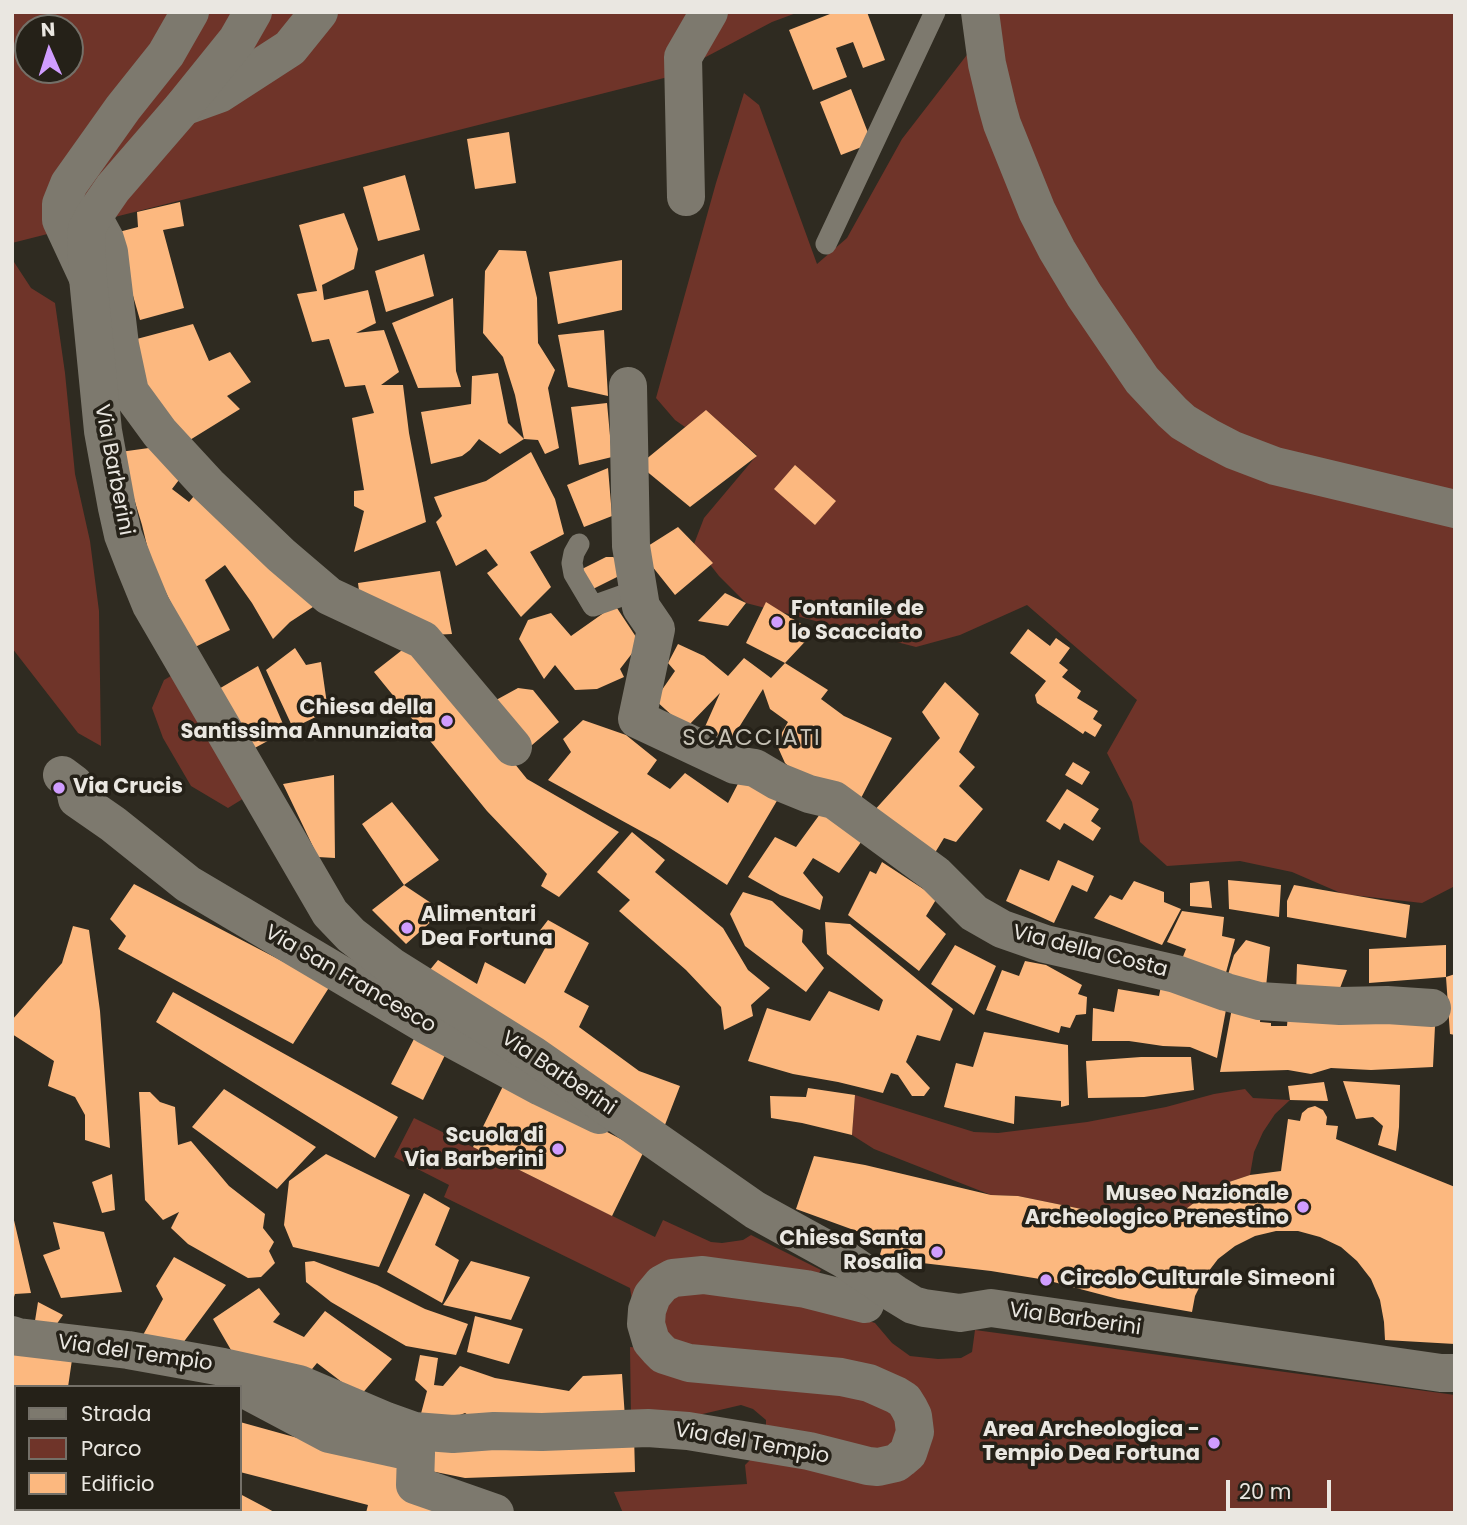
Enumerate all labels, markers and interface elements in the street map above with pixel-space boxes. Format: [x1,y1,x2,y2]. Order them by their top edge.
north arrow [14,14,84,84]
text: N [40,16,56,43]
street label: Via Barberini [88,402,138,538]
place label: Fontanile de lo Scacciato [791,597,924,647]
marker: Fontanile de lo Scacciato [769,614,785,630]
place label: Chiesa della Santissima Annunziata [181,696,433,746]
marker: Chiesa della Santissima Annunziata [439,713,455,729]
district label: SCACCIATI [683,725,821,753]
place label: Via Crucis [73,775,183,801]
marker: Via Crucis [51,780,67,796]
place label: Alimentari Dea Fortuna [421,903,553,953]
marker: Alimentari Dea Fortuna [399,920,415,936]
street label: Via San Francesco [260,921,440,1039]
street label: Via della Costa [1010,921,1170,983]
street label: Via Barberini [496,1026,620,1122]
place label: Scuola di Via Barberini [404,1124,544,1174]
marker: Scuola di Via Barberini [550,1141,566,1157]
place label: Museo Nazionale Archeologico Prenestino [1025,1182,1289,1232]
marker: Museo Nazionale Archeologico Prenestino [1295,1199,1311,1215]
place label: Chiesa Santa Rosalia [779,1227,923,1277]
marker: Chiesa Santa Rosalia [929,1244,945,1260]
place label: Circolo Culturale Simeoni [1060,1267,1335,1293]
marker: Circolo Culturale Simeoni [1038,1272,1054,1288]
street label: Via Barberini [1007,1298,1143,1342]
street label: Via del Tempio [56,1331,214,1377]
legend [14,1385,242,1511]
text: Strada [81,1399,151,1428]
street label: Via del Tempio [673,1418,831,1470]
place label: Area Archeologica - Tempio Dea Fortuna [982,1418,1200,1468]
text: Parco [81,1434,141,1463]
marker: Area Archeologica - Tempio Dea Fortuna [1206,1435,1222,1451]
scale bar [1229,1466,1334,1510]
text: Edificio [81,1469,155,1498]
text: 20 m [1239,1477,1292,1506]

